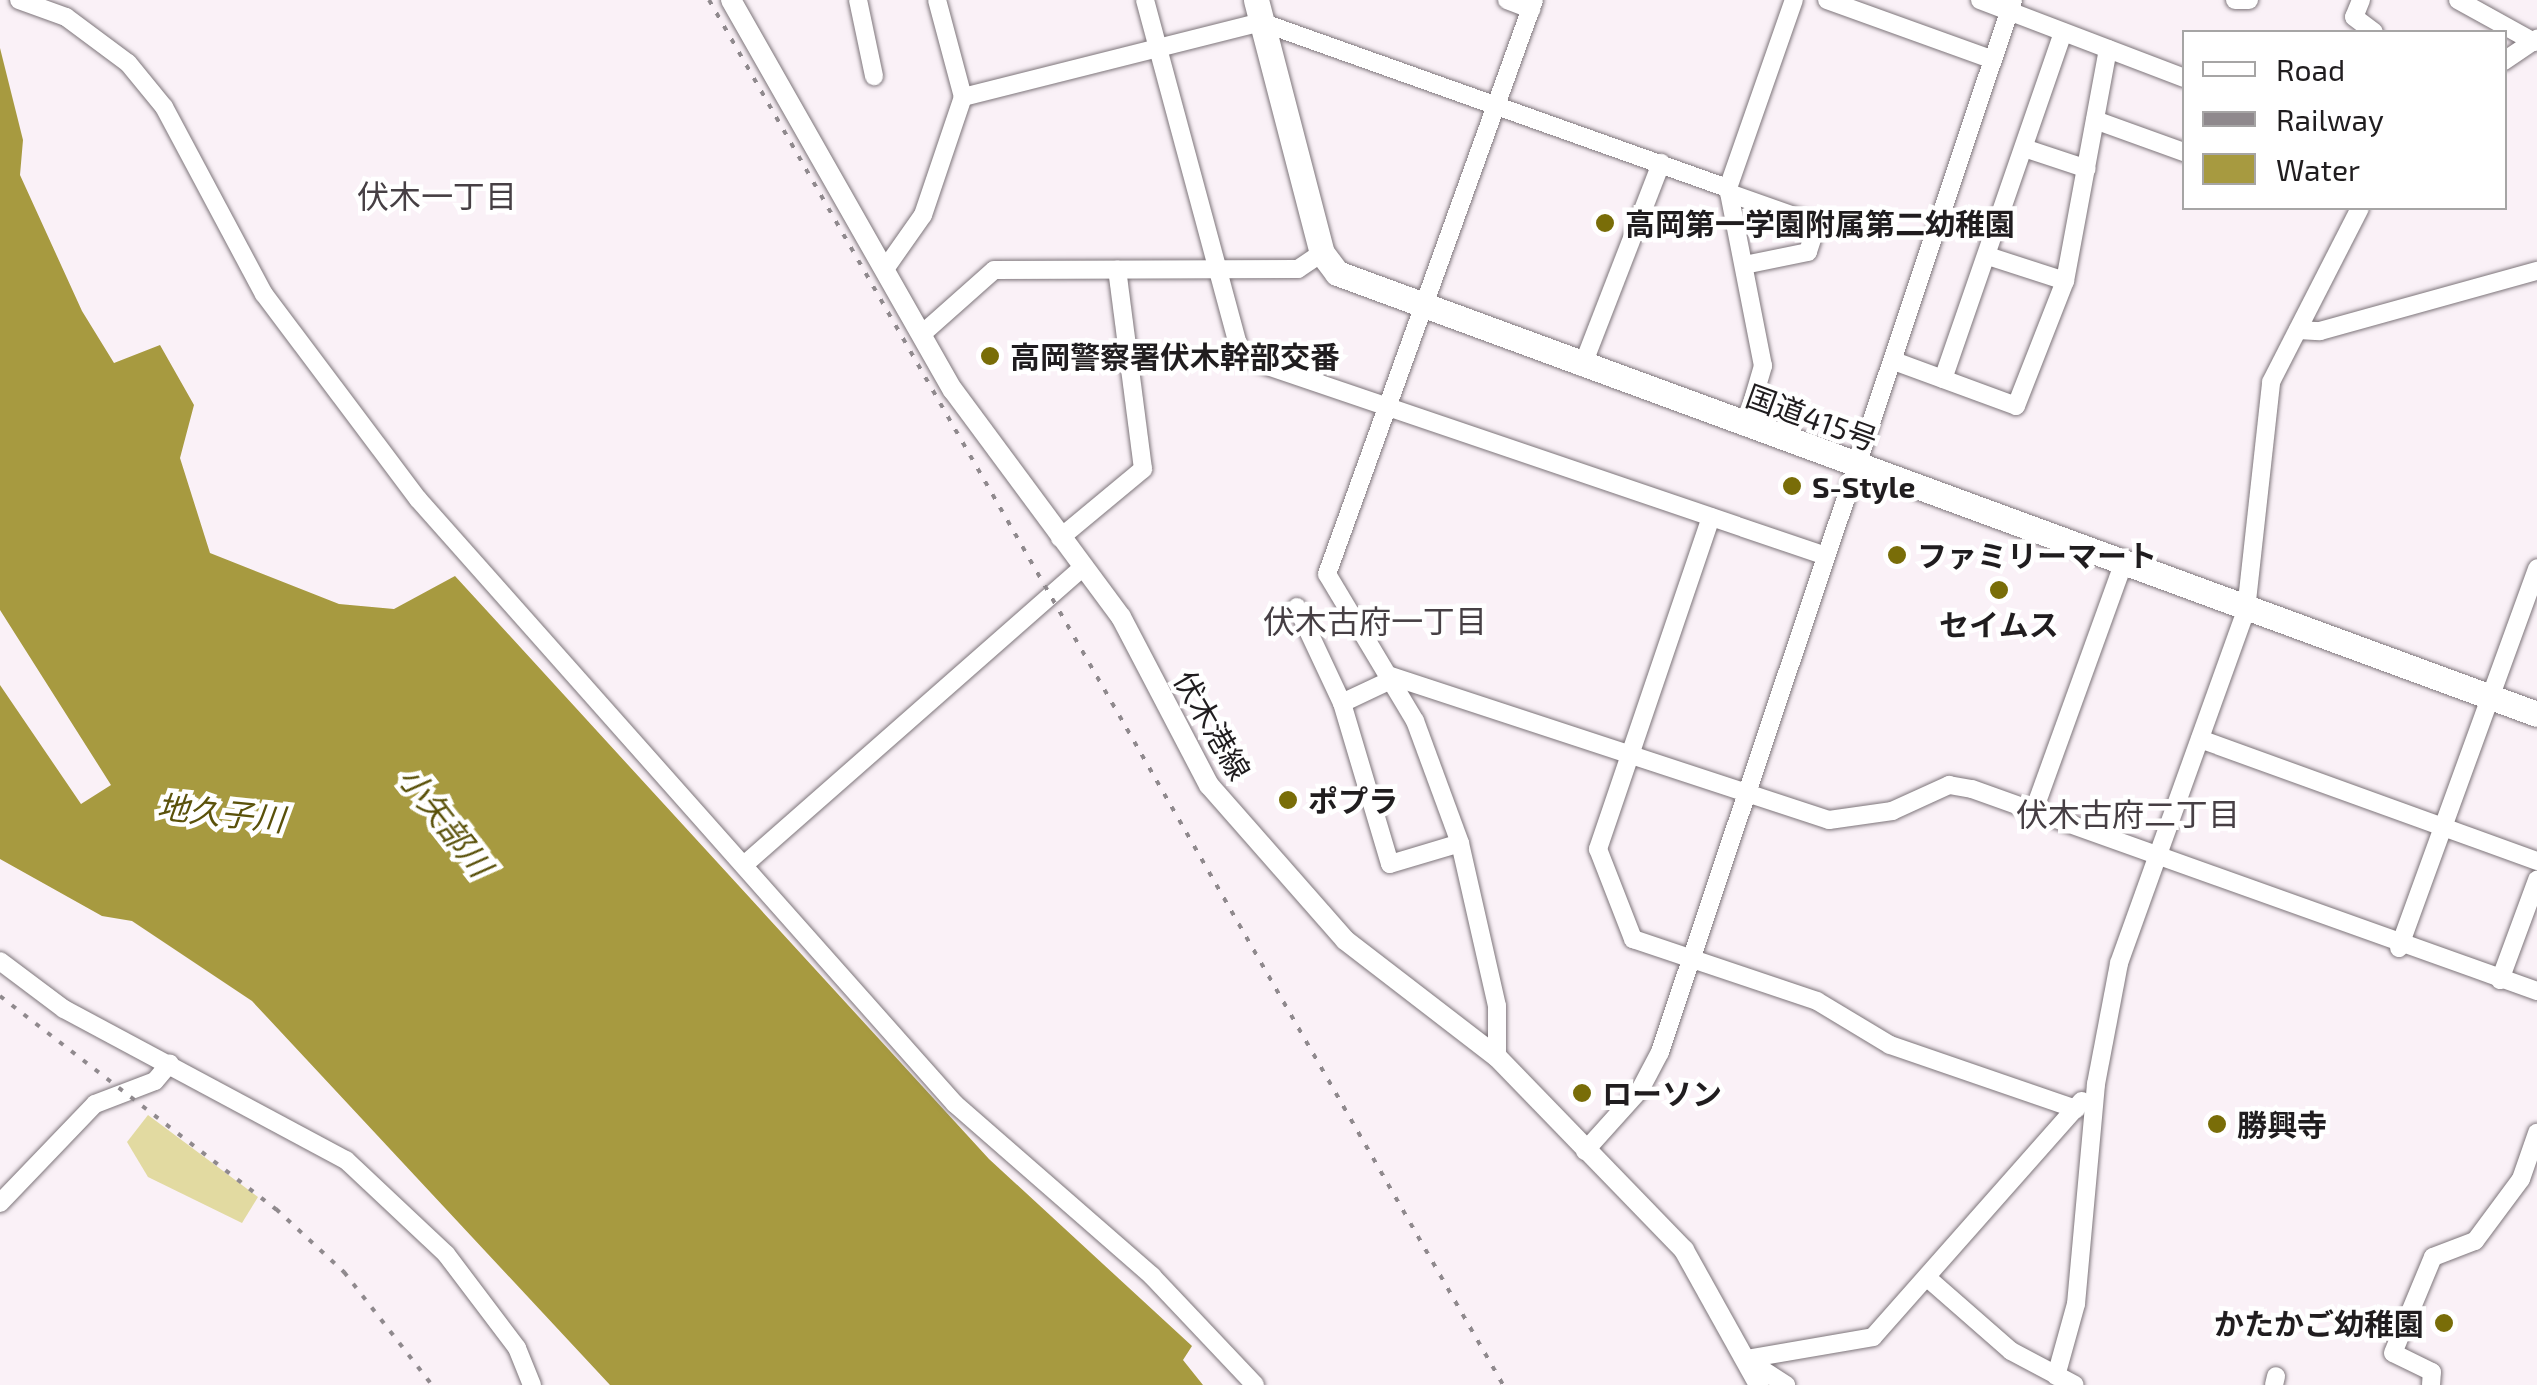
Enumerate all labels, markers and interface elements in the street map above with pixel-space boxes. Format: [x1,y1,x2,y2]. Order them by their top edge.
legend [2182,30,2507,210]
text: Road [2276,51,2345,87]
text: Railway [2276,101,2384,137]
text: Water [2276,151,2360,187]
district label: 伏木一丁目 [357,176,517,214]
place label: 高岡第一学園附属第二幼稚園 [1625,205,2015,241]
marker: 高岡第一学園附属第二幼稚園 [1594,212,1616,234]
place label: 高岡警察署伏木幹部交番 [1010,338,1340,374]
marker: 高岡警察署伏木幹部交番 [979,345,1001,367]
street label: 国道415号 [1742,377,1882,457]
place label: S-Style [1812,468,1915,504]
marker: S-Style [1781,475,1803,497]
place label: ファミリーマート [1917,537,2157,573]
marker: ファミリーマート [1886,544,1908,566]
marker: セイムス [1988,579,2010,601]
district label: 伏木古府一丁目 [1263,601,1487,639]
place label: セイムス [1939,606,2059,642]
street label: 伏木港線 [1167,664,1259,786]
water label: 小矢部川 [391,759,501,883]
place label: ポプラ [1308,782,1398,818]
water label: 地久子川 [155,786,287,838]
marker: ポプラ [1277,789,1299,811]
district label: 伏木古府二丁目 [2016,794,2240,832]
place label: ローソン [1602,1075,1722,1111]
marker: ローソン [1571,1082,1593,1104]
place label: 勝興寺 [2237,1106,2327,1142]
marker: 勝興寺 [2206,1113,2228,1135]
place label: かたかご幼稚園 [2214,1305,2424,1341]
marker: かたかご幼稚園 [2433,1312,2455,1334]

